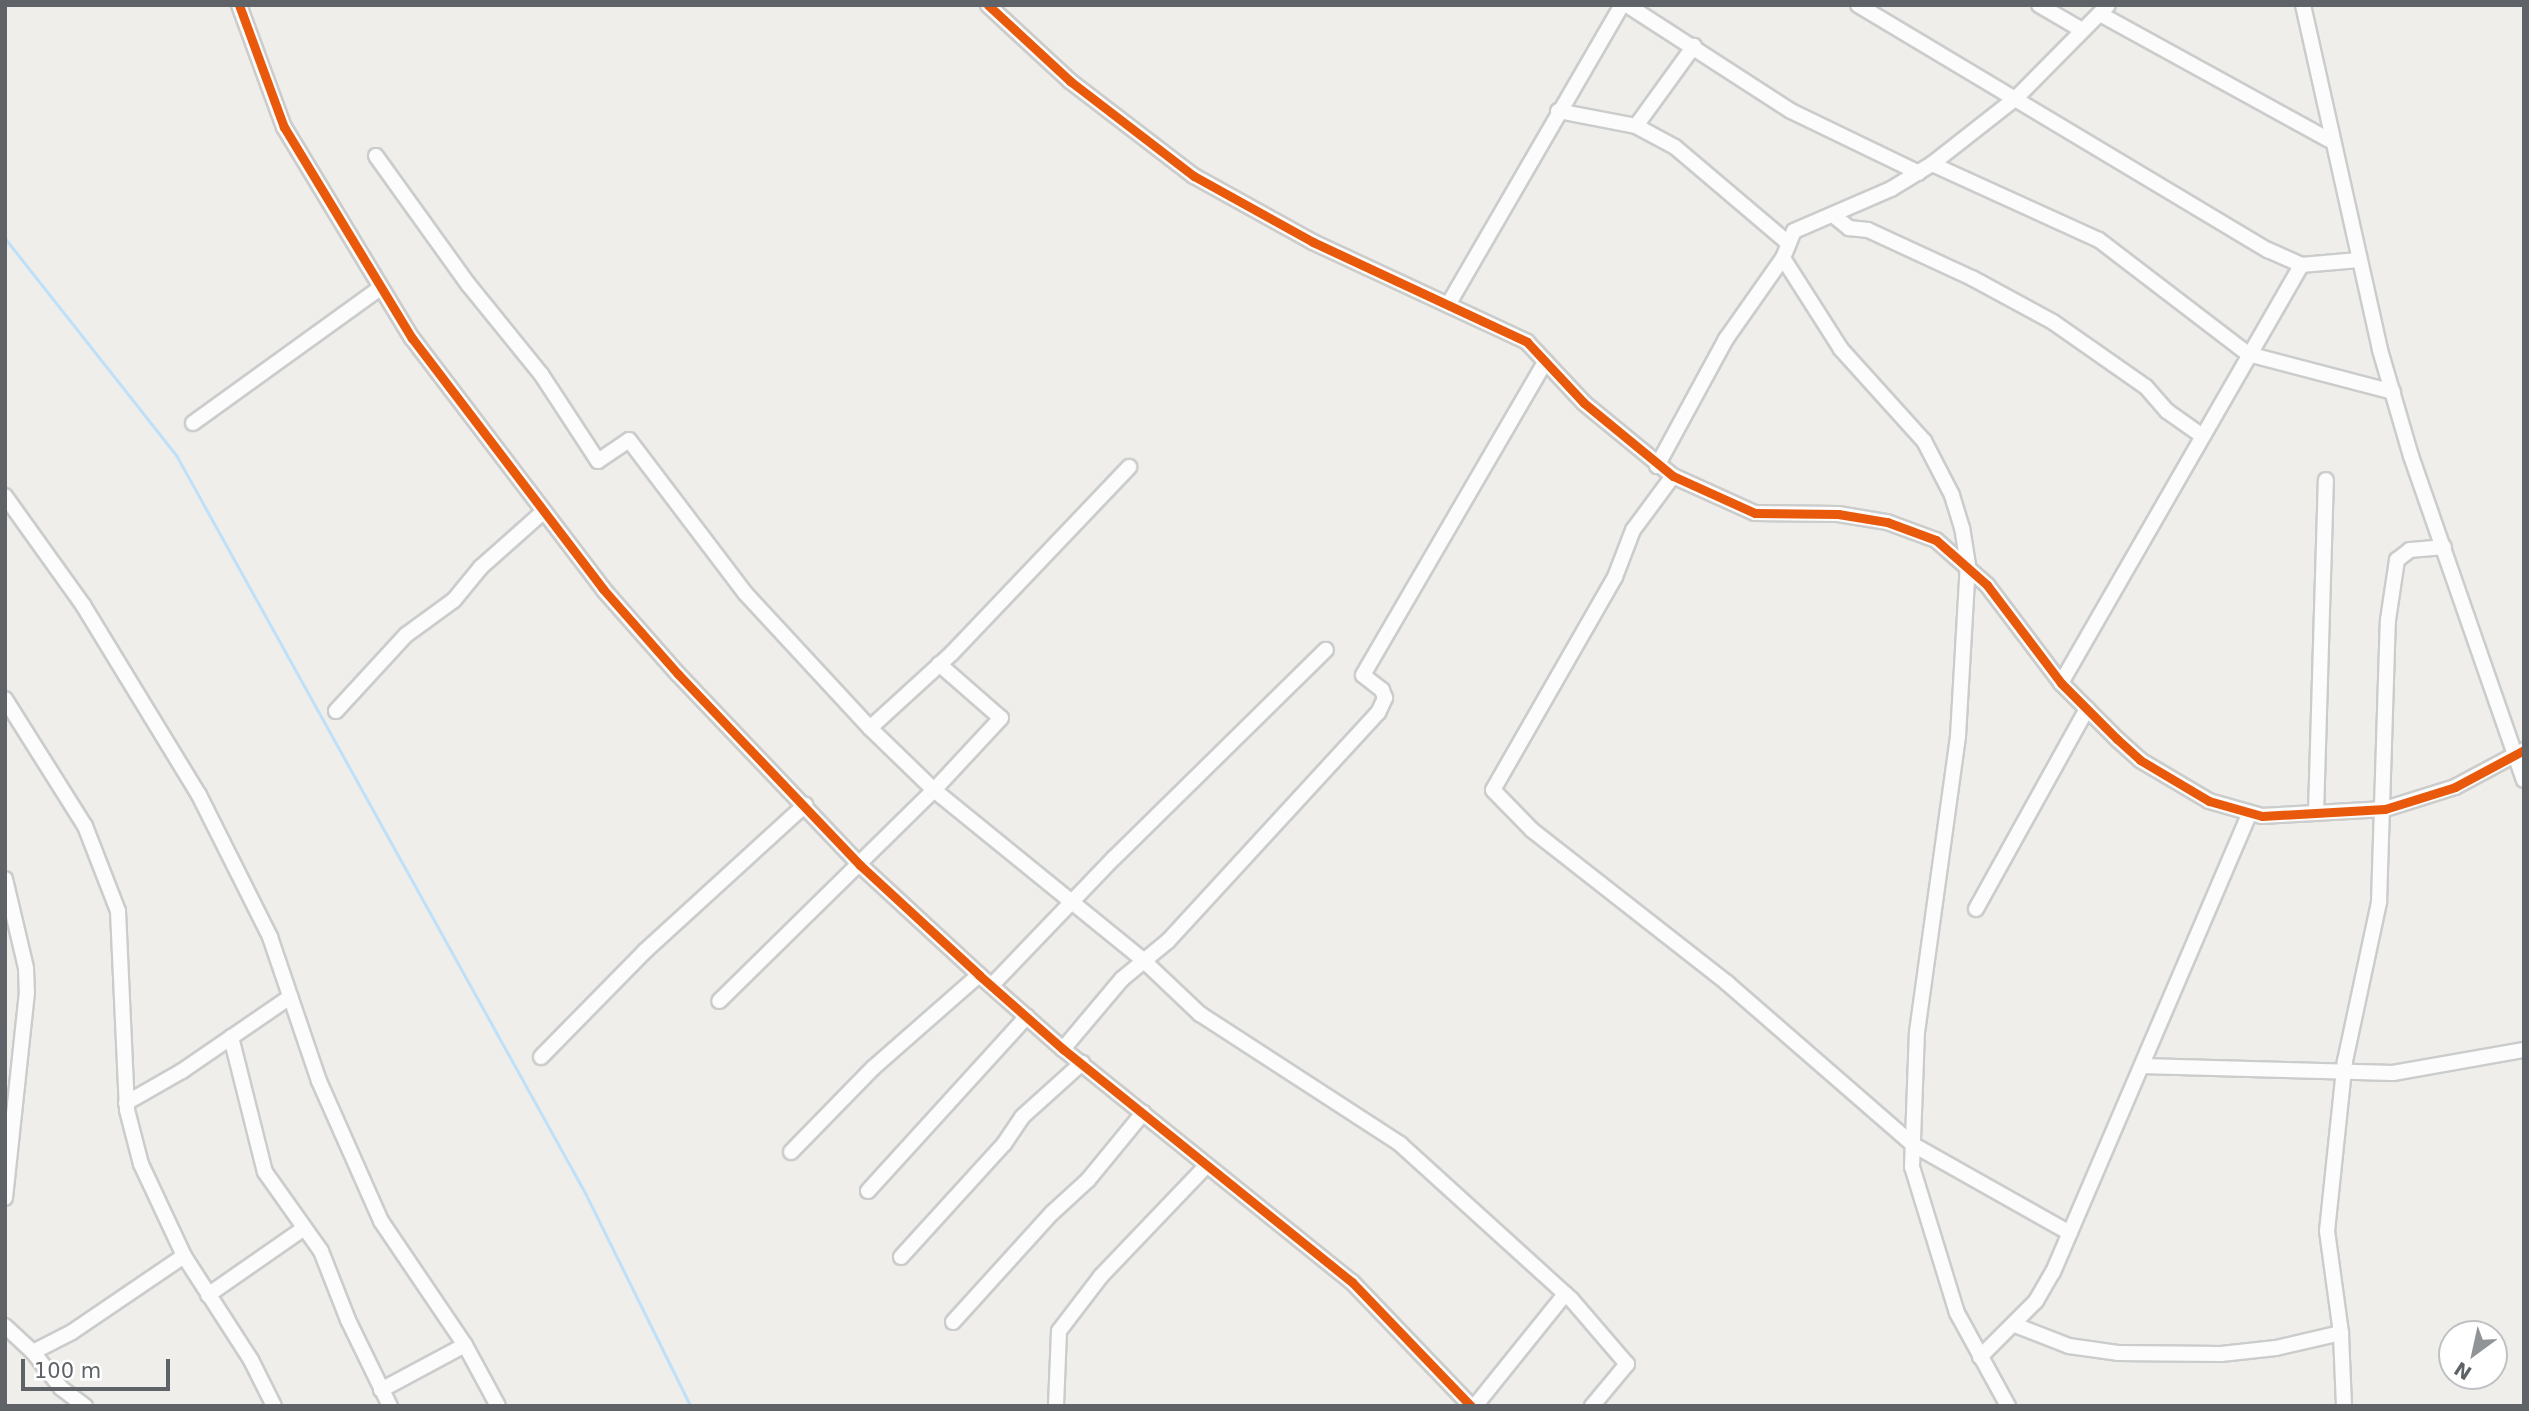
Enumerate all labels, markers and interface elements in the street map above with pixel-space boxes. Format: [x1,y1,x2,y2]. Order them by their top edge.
north arrow [2438,1320,2508,1390]
scale bar [24,1344,173,1388]
text: N [2450,1357,2475,1384]
text: 100 m [34,1359,101,1383]

